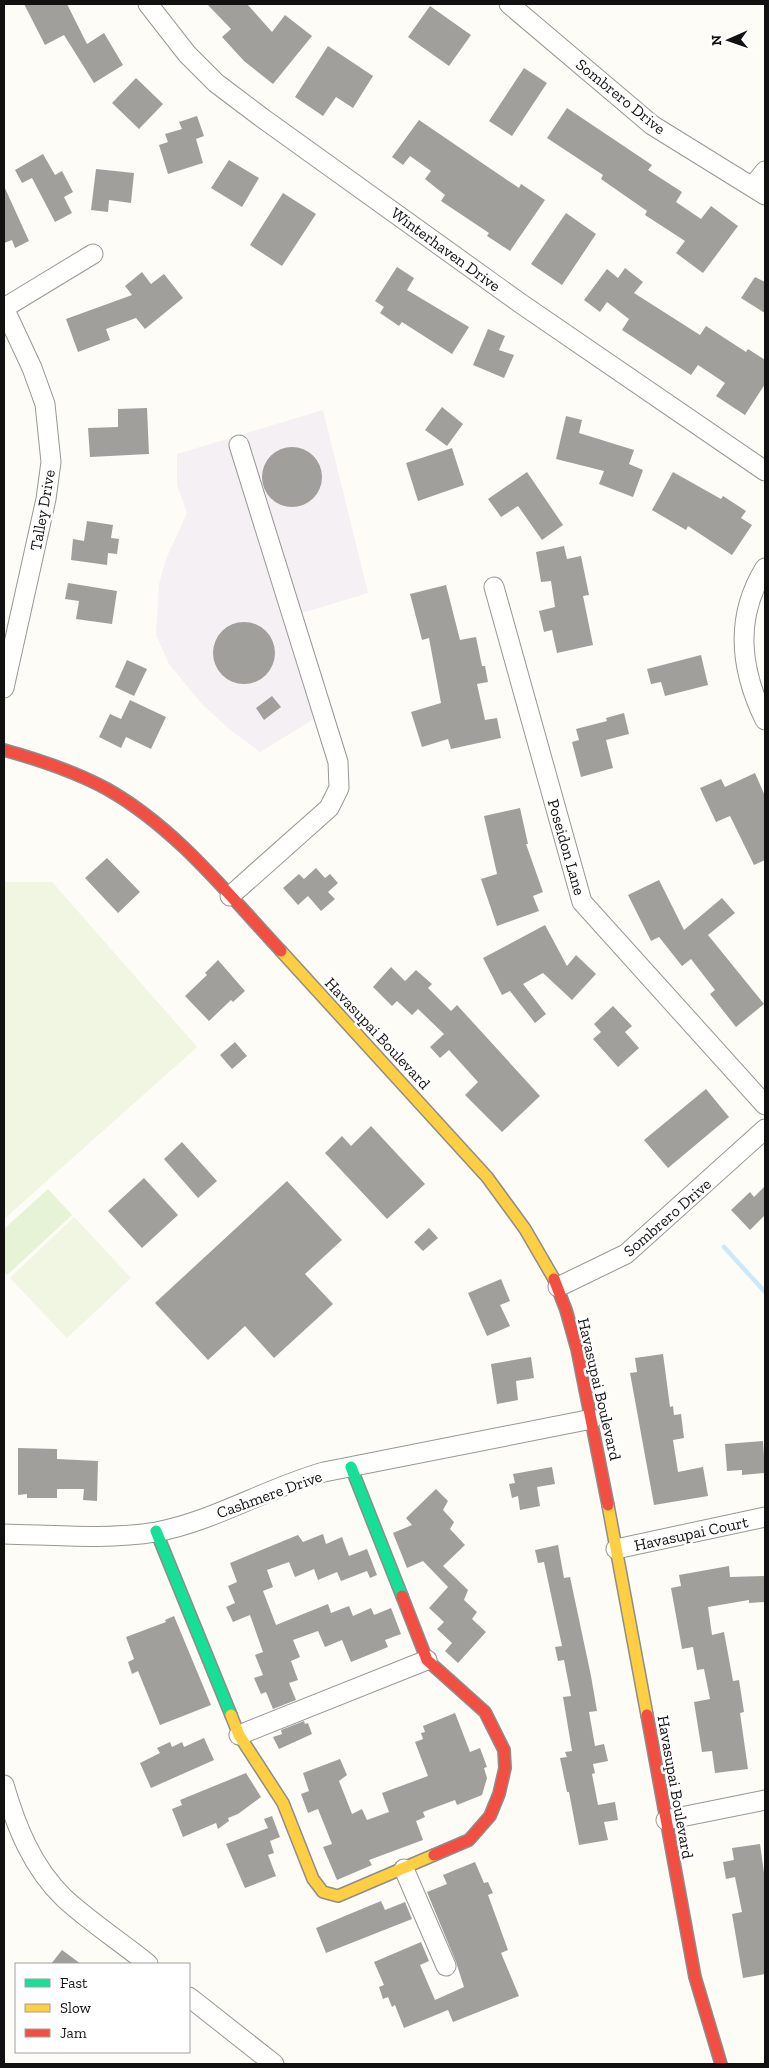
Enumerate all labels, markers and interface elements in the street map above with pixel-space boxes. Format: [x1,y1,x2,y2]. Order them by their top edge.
north arrow [704,15,754,65]
text: N [708,34,725,46]
street label: Sombrero Drive [572,55,669,138]
street label: Winterhaven Drive [387,203,504,295]
street label: Talley Drive [26,468,59,552]
street label: Poseidon Lane [544,797,589,897]
street label: Havasupai Boulevard [321,974,434,1093]
street label: Sombrero Drive [620,1174,715,1260]
street label: Havasupai Boulevard [574,1316,625,1462]
street label: Cashmere Drive [214,1467,325,1522]
street label: Havasupai Court [632,1512,750,1555]
street label: Havasupai Boulevard [654,1714,698,1861]
legend [15,1963,190,2053]
text: Fast [60,1974,88,1992]
text: Slow [60,1999,92,2017]
text: Jam [60,2024,87,2042]

